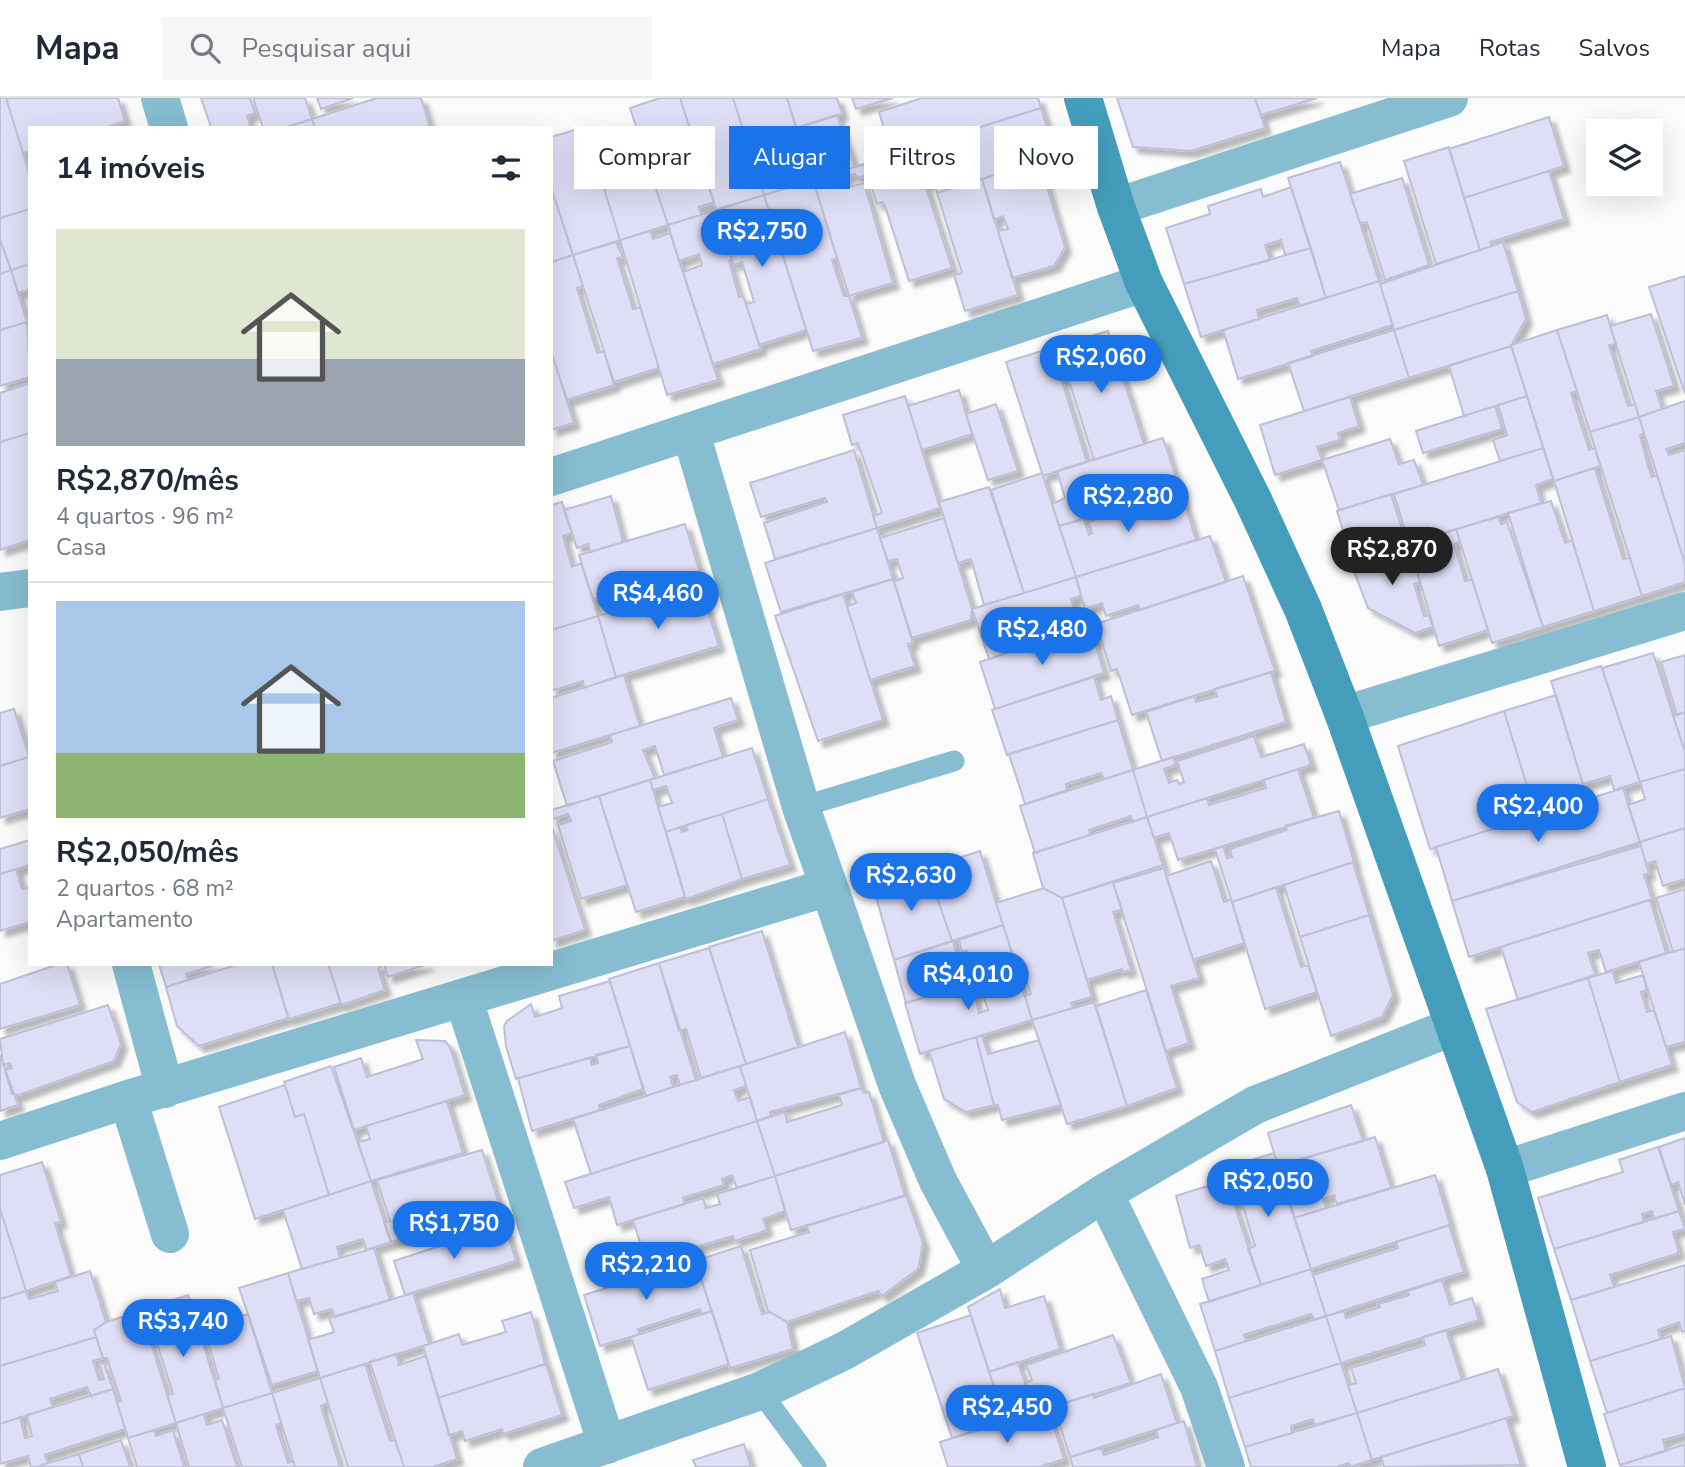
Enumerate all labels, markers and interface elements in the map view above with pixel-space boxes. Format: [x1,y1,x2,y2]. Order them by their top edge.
search box [162,17,652,80]
text: Mapa [35,26,120,71]
icon: search [186,29,224,67]
text: Pesquisar aqui [242,31,411,66]
text: Mapa [1381,32,1441,64]
text: Rotas [1479,32,1541,64]
text: Salvos [1579,32,1650,64]
map controls [1586,119,1663,196]
button: layers [1586,119,1663,196]
chip: Comprar [574,126,715,189]
chip: Alugar [729,126,850,189]
chip: Filtros [864,126,980,189]
chip: Novo [994,126,1098,189]
text: 14 imóveis [56,148,205,189]
icon: filters [487,149,525,187]
pin: R$2,750 [697,209,827,269]
text: R$2,750 [717,216,807,247]
icon: home [228,274,354,400]
pin: R$2,060 [1036,336,1166,395]
text: R$2,060 [1056,342,1146,373]
text: R$2,870/mês [56,460,239,501]
pin: R$2,280 [1063,474,1193,534]
text: R$2,280 [1083,481,1173,512]
text: 4 quartos · 96 m² [56,501,234,532]
pin: R$2,870 [1327,528,1457,587]
text: Casa [56,532,107,563]
text: R$2,870 [1347,534,1437,565]
pin: R$4,460 [593,572,723,631]
text: R$4,460 [613,578,703,609]
pin: R$2,480 [977,608,1107,667]
text: R$2,480 [997,614,1087,645]
icon: home [228,646,354,772]
pin: R$2,400 [1473,784,1603,844]
text: R$2,400 [1493,791,1583,822]
text: R$2,050/mês [56,832,239,873]
pin: R$2,630 [846,854,976,913]
text: R$2,630 [866,860,956,891]
text: 2 quartos · 68 m² [56,873,234,904]
text: Apartamento [56,904,193,935]
pin: R$4,010 [903,953,1033,1012]
text: R$4,010 [923,959,1013,990]
pin: R$2,050 [1203,1160,1333,1219]
text: R$2,050 [1223,1166,1313,1197]
pin: R$1,750 [389,1202,519,1261]
text: R$1,750 [409,1208,499,1239]
pin: R$2,210 [581,1242,711,1302]
text: R$2,210 [601,1249,691,1280]
pin: R$3,740 [118,1300,248,1359]
text: R$3,740 [138,1306,228,1337]
pin: R$2,450 [942,1386,1072,1445]
text: R$2,450 [962,1392,1052,1423]

